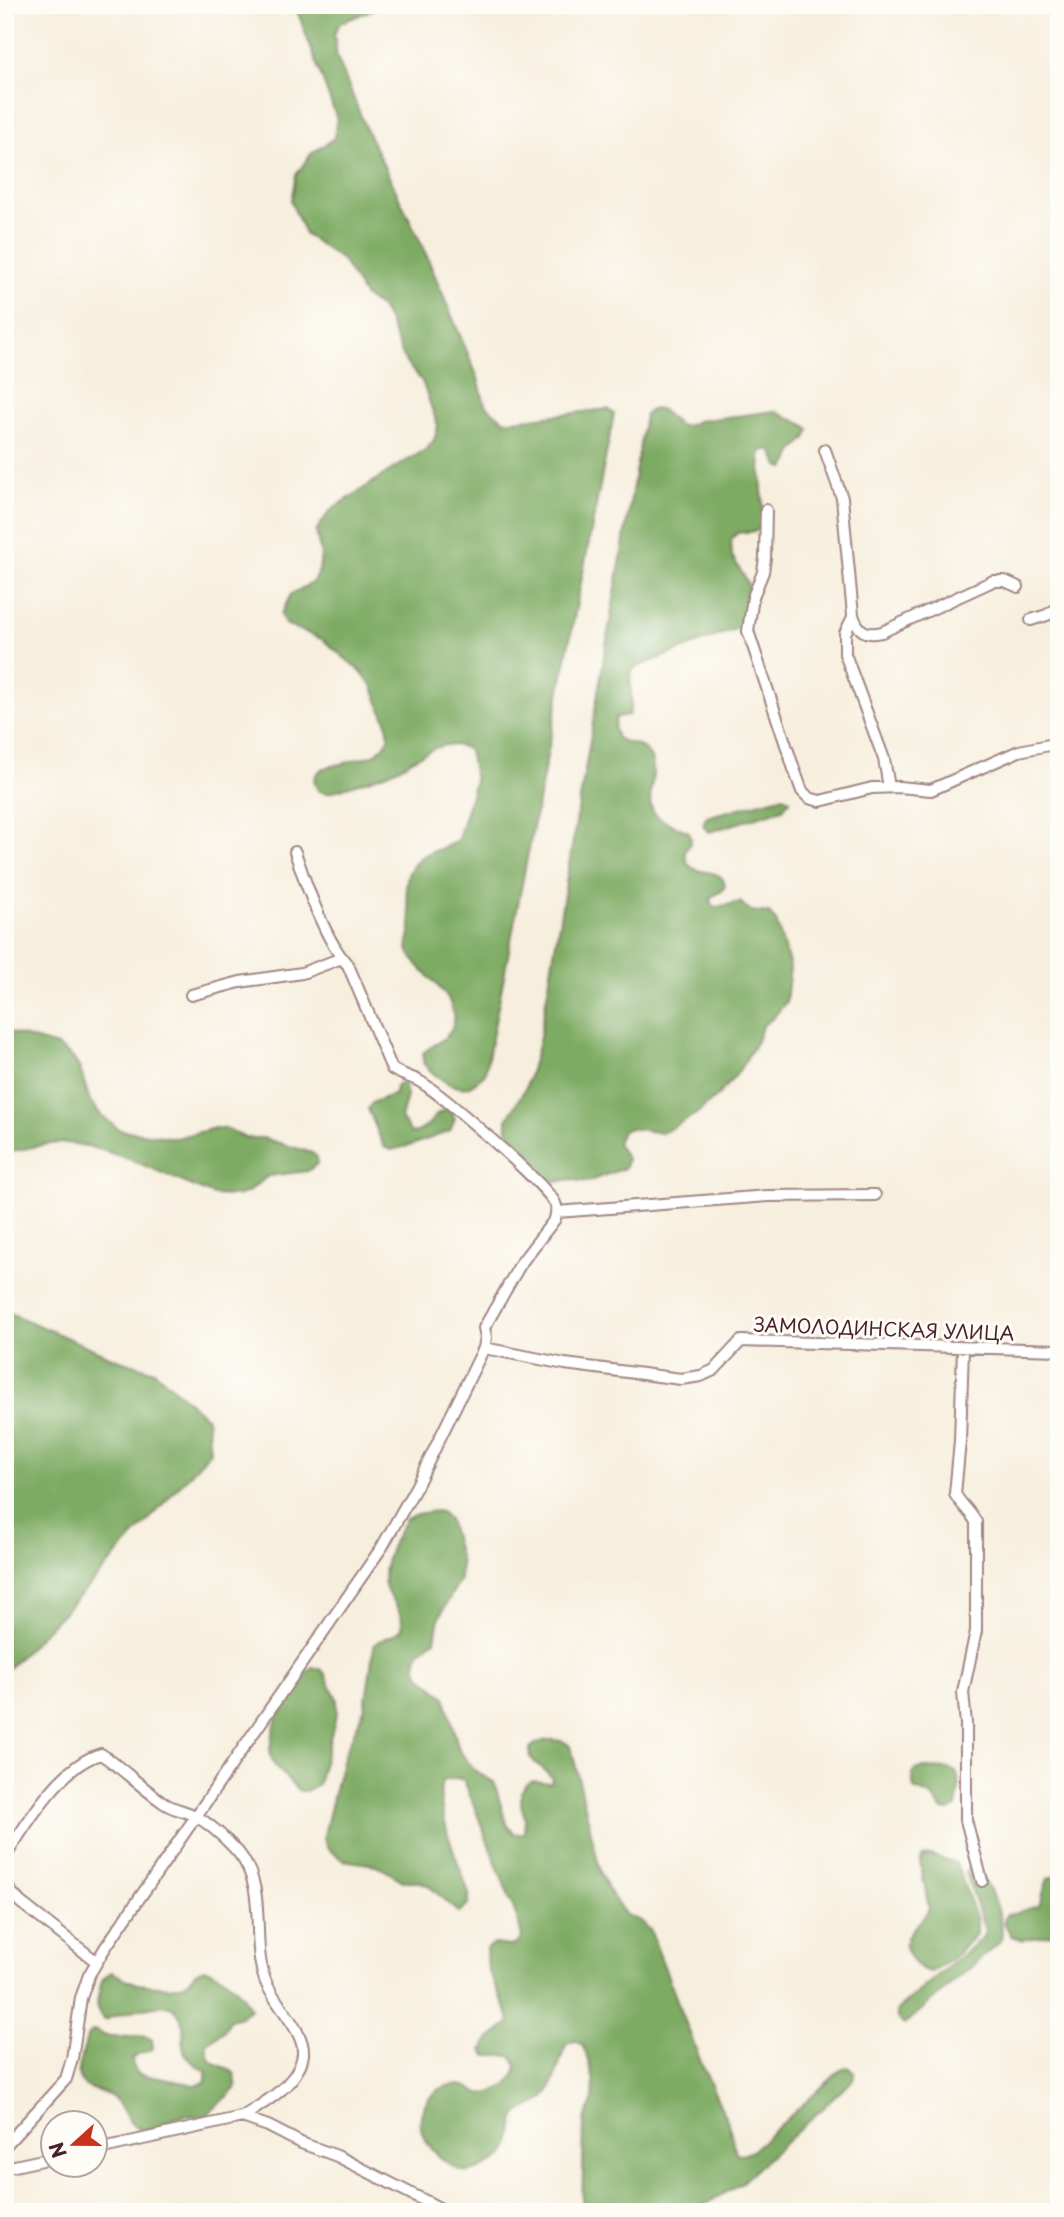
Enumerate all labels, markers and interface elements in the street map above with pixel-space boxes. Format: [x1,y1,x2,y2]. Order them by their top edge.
street label: ЗАМОЛОДИНСКАЯ УЛИЦА [753,1309,1015,1347]
north arrow [38,2108,108,2178]
text: N [41,2138,73,2162]

